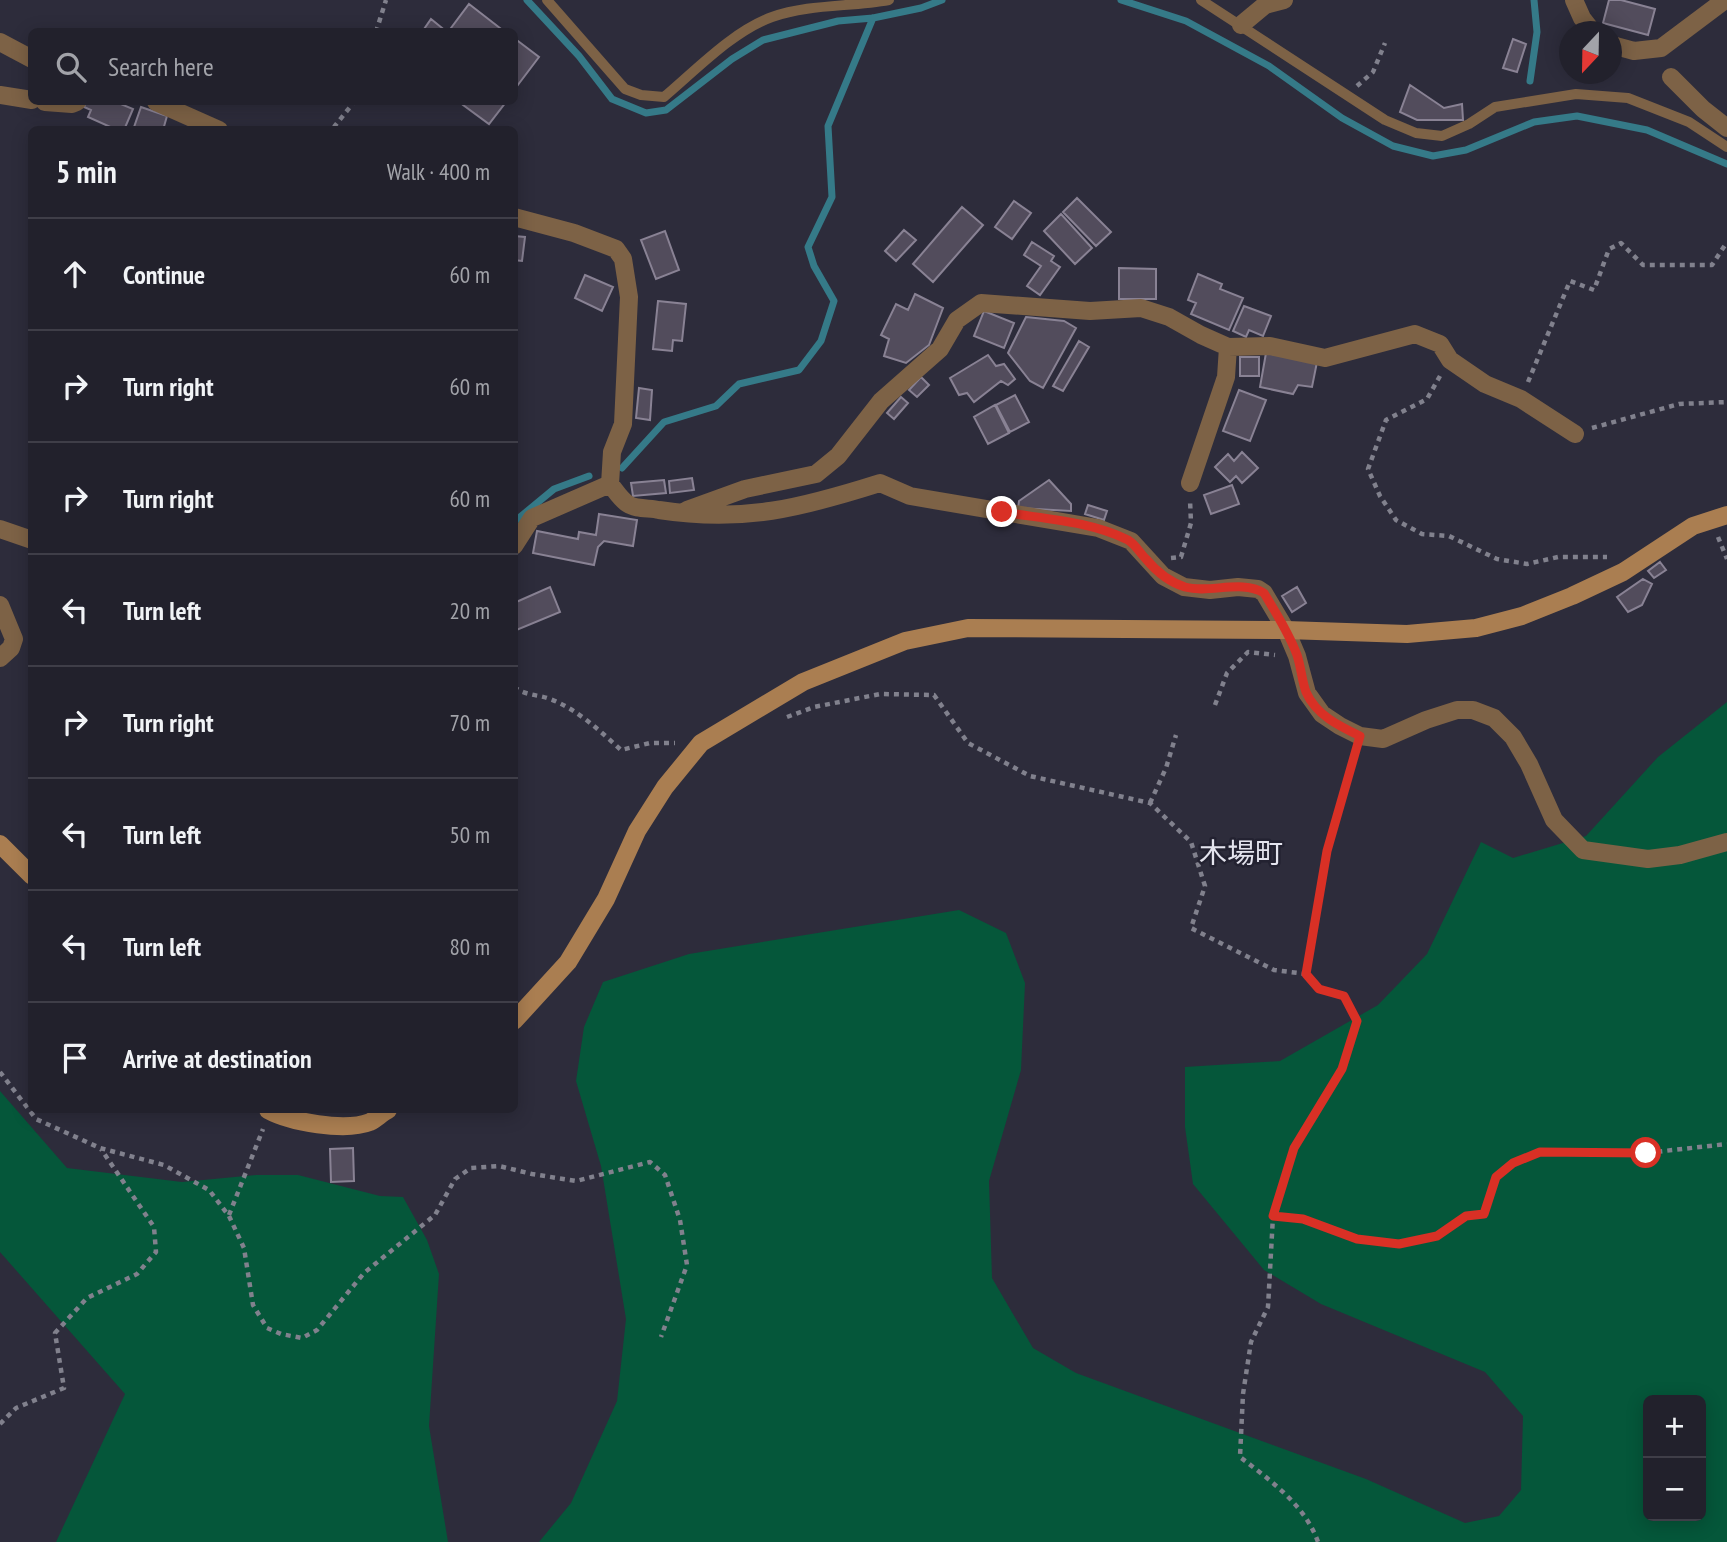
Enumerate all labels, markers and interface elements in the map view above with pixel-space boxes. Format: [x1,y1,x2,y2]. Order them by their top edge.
north arrow [1559,21,1622,84]
search box [28,28,518,105]
icon: search [52,48,90,86]
text: Search here [108,50,214,83]
text: 5 min [56,152,117,191]
text: Walk · 400 m [387,157,490,186]
icon: ahead [56,255,94,293]
text: Continue [123,258,205,291]
text: 60 m [449,260,490,289]
icon: right [56,367,94,405]
text: Turn right [123,370,214,403]
text: 60 m [449,372,490,401]
icon: right [56,479,94,517]
text: Turn right [123,482,214,515]
text: 60 m [449,484,490,513]
route end [986,496,1017,527]
icon: left [56,591,94,629]
text: Turn left [123,594,201,627]
text: 20 m [449,596,490,625]
icon: right [56,703,94,741]
text: Turn right [123,706,214,739]
text: 70 m [449,708,490,737]
icon: left [56,815,94,853]
text: Turn left [123,818,201,851]
text: 50 m [449,820,490,849]
district label: 木場町 [1199,834,1283,871]
icon: left [56,927,94,965]
text: Turn left [123,930,201,963]
text: 80 m [449,932,490,961]
icon: arrive [56,1039,94,1077]
text: Arrive at destination [123,1042,312,1075]
route start [1630,1137,1661,1168]
map controls [1643,1395,1706,1521]
button: + [1643,1395,1706,1458]
button: − [1643,1458,1706,1521]

